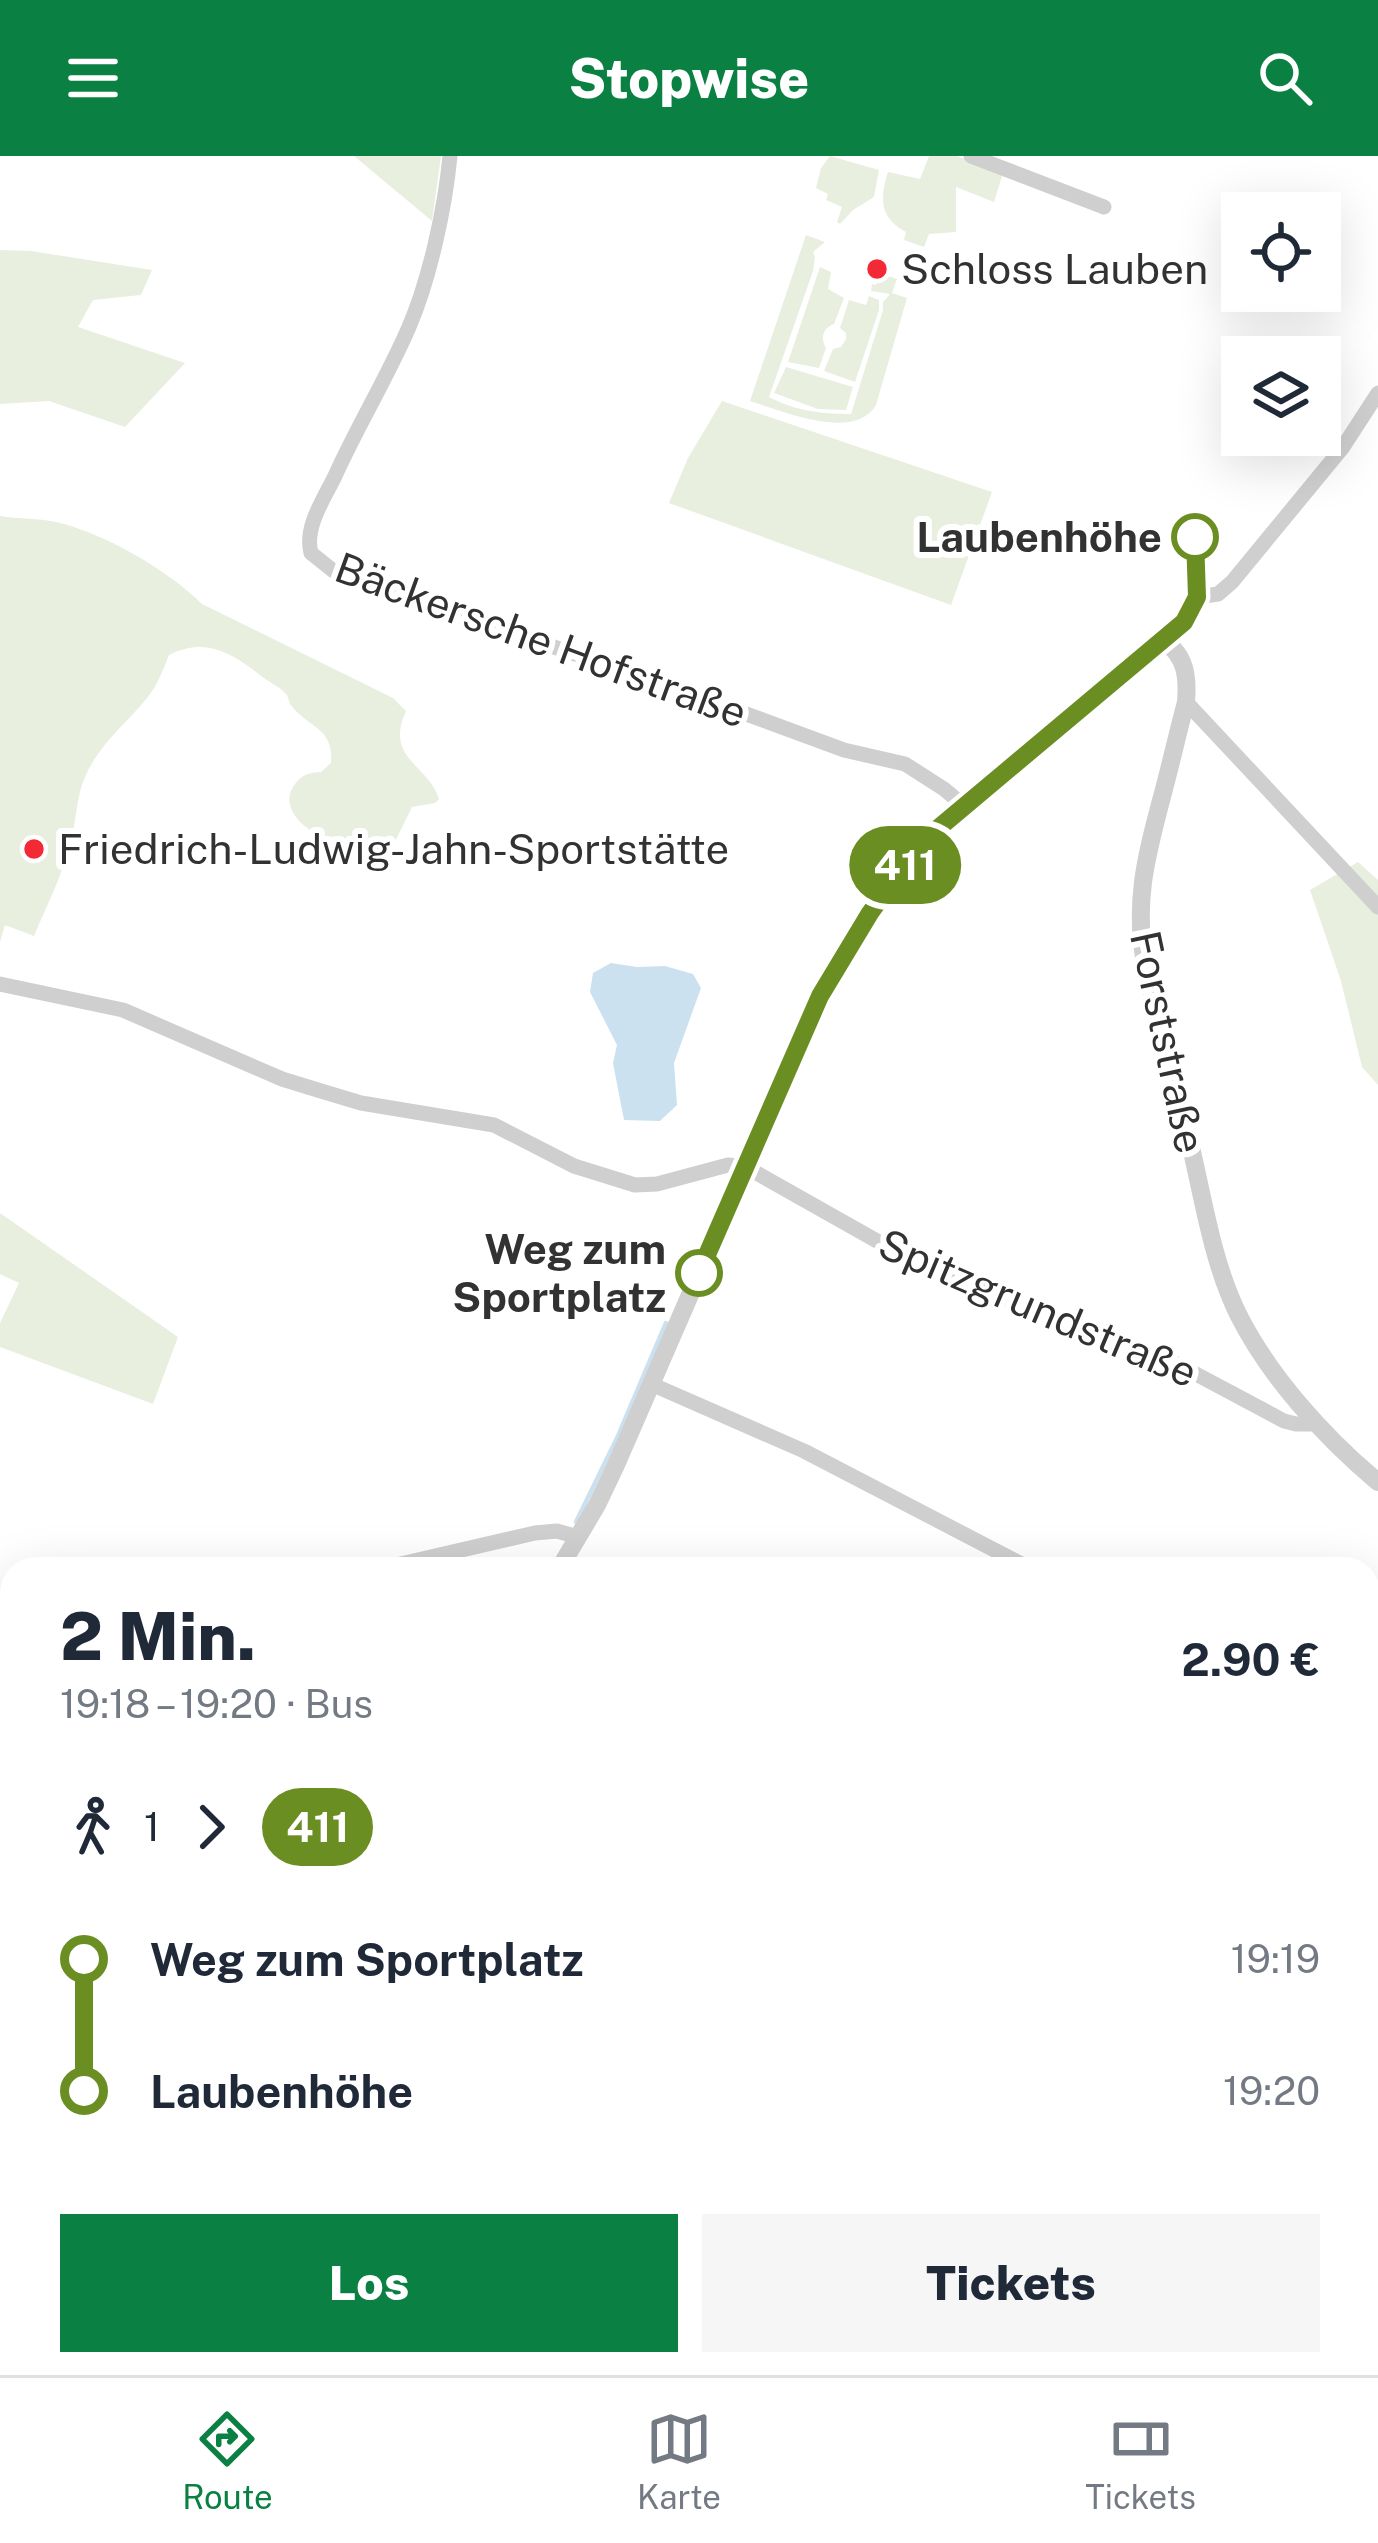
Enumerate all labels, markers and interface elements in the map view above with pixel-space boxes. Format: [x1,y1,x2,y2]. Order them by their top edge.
icon: menu [60,45,126,111]
icon: search [1252,45,1318,111]
text: Stopwise [569,47,809,110]
map controls [1221,192,1341,456]
button: locate [1221,192,1341,312]
place label: Schloss Lauben [901,244,1208,293]
marker: Schloss Lauben [864,256,890,282]
button: layers [1221,336,1341,456]
place label: Laubenhöhe [916,512,1162,561]
marker: Laubenhöhe [1173,515,1217,559]
street label: Bäckersche Hofstraße [329,542,753,737]
place label: Friedrich-Ludwig-Jahn-Sportstätte [58,824,729,873]
line badge: 411 [836,826,974,904]
marker: Friedrich-Ludwig-Jahn-Sportstätte [21,836,47,862]
text: 411 [873,840,937,889]
street label: Forststraße [1121,926,1216,1157]
street label: Spitzgrundstraße [872,1218,1205,1397]
place label: Weg zum Sportplatz [452,1224,666,1321]
marker: Weg zum Sportplatz [677,1251,721,1295]
text: 2 Min. [60,1597,256,1675]
text: 2.90 € [1181,1633,1320,1686]
text: 19:18 – 19:20 · Bus [60,1681,373,1727]
icon: walk [60,1794,126,1860]
icon: forward [178,1794,244,1860]
text: 411 [286,1802,349,1851]
text: 1 [144,1804,160,1850]
text: Weg zum Sportplatz [150,1933,584,1986]
text: 19:19 [1231,1936,1320,1982]
text: Laubenhöhe [150,2065,413,2118]
text: 19:20 [1223,2068,1320,2114]
button: Los [60,2214,678,2352]
button: Tickets [702,2214,1320,2352]
tab: Route [182,2406,273,2516]
tab: Karte [637,2406,721,2516]
tab: Tickets [1085,2406,1196,2516]

